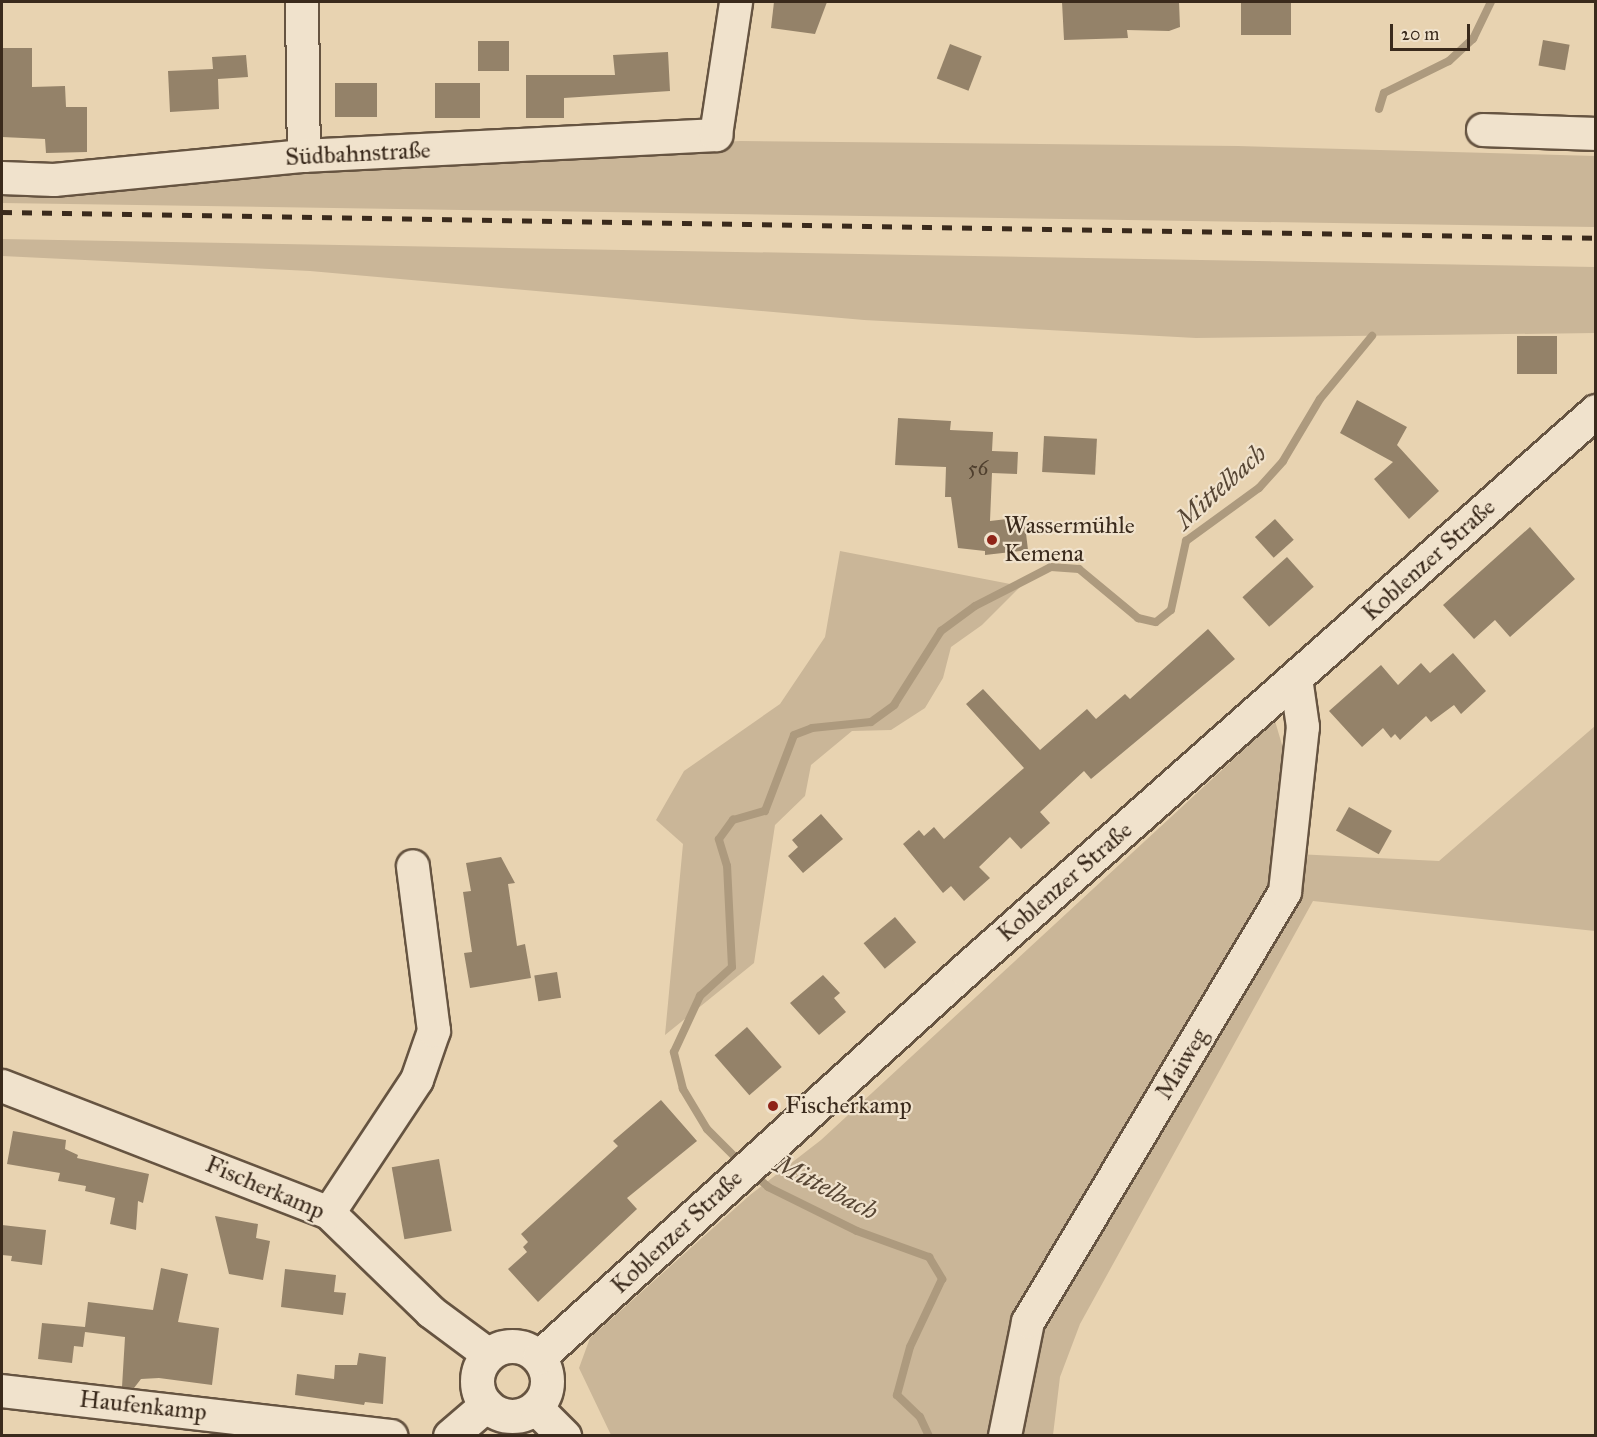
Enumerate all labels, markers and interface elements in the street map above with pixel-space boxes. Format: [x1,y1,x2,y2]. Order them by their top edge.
scale bar [1393,12,1472,50]
text: 20 m [1401,23,1439,45]
street label: Südbahnstraße [285,136,431,172]
water label: Mittelbach [1169,438,1273,536]
house number: 56 [968,455,988,481]
street label: Koblenzer Straße [1357,493,1501,627]
place label: Wassermühle Kemena [1004,512,1135,568]
marker: Wassermühle Kemena [985,533,999,547]
street label: Koblenzer Straße [992,816,1138,948]
street label: Maiweg [1150,1023,1214,1105]
place label: Fischerkamp [785,1092,912,1120]
marker: Fischerkamp [766,1099,780,1113]
water label: Mittelbach [769,1149,883,1227]
street label: Fischerkamp [201,1150,329,1226]
street label: Koblenzer Straße [605,1164,749,1300]
street label: Haufenkamp [78,1385,208,1427]

